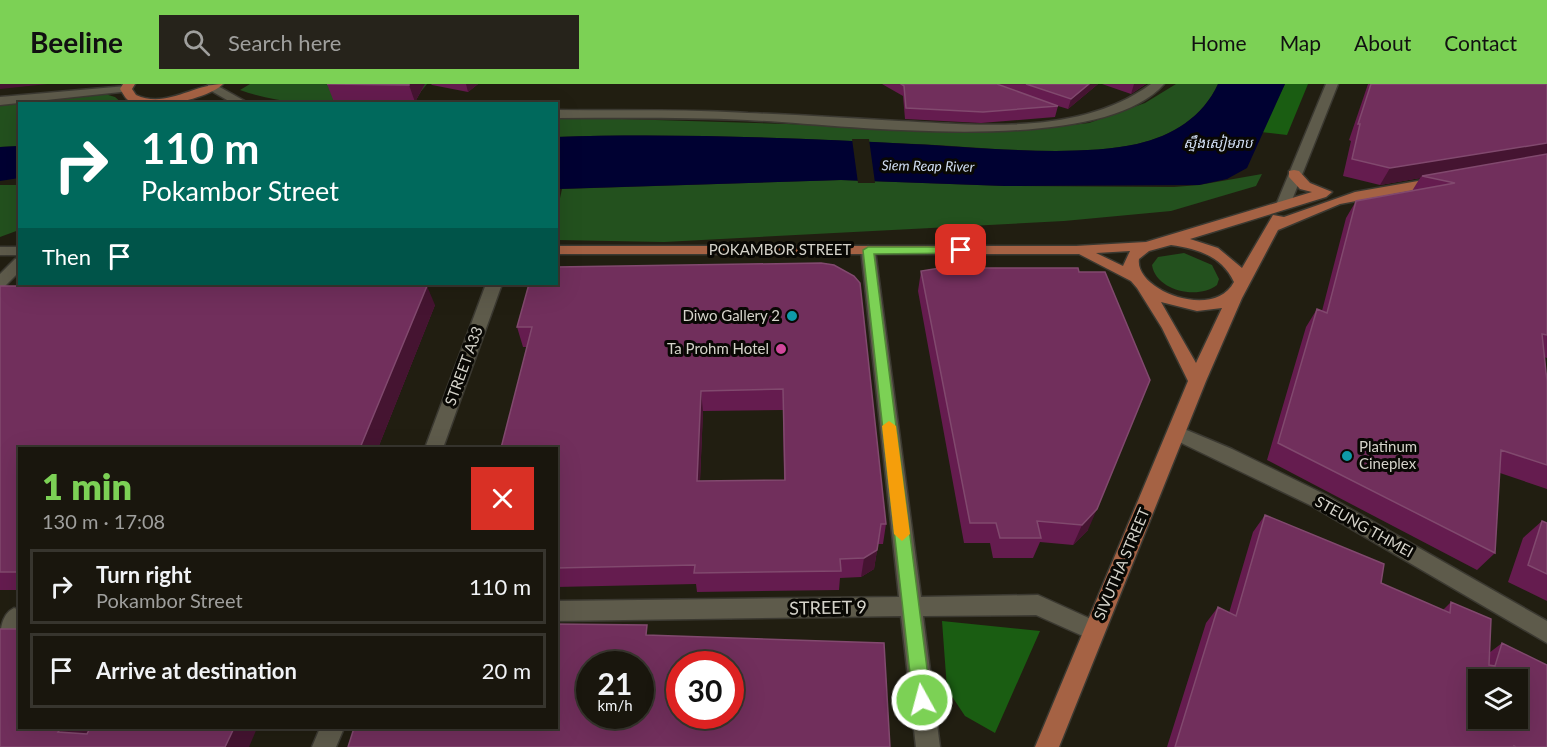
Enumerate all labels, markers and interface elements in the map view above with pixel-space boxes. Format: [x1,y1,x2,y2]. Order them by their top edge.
search box [159,15,579,69]
text: Beeline [30,25,123,59]
icon: search [180,26,213,59]
text: Search here [228,29,341,56]
text: Home [1191,30,1247,55]
text: Map [1280,30,1321,55]
text: About [1354,30,1411,55]
text: Contact [1444,30,1517,55]
text: 110 m [141,123,259,173]
icon: right [42,126,120,204]
water label: ស្ទឹងសៀមរាប [1183,134,1254,152]
water label: Siem Reap River [881,156,975,175]
text: Pokambor Street [141,174,339,207]
pin [935,224,986,275]
icon: arrive [944,233,977,266]
icon: arrive [103,240,136,273]
street label: POKAMBOR STREET [709,240,851,258]
text: Then [42,243,91,270]
place label: Diwo Gallery 2 [682,306,780,324]
marker: Diwo Gallery 2 [785,309,799,323]
street label: STREET A33 [440,324,486,408]
place label: Ta Prohm Hotel [667,339,769,357]
marker: Ta Prohm Hotel [774,342,788,356]
place label: Platinum Cineplex [1359,437,1417,472]
marker: Platinum Cineplex [1340,449,1354,463]
text: 1 min [42,464,132,508]
button: close [471,467,534,530]
street label: STEUNG THMEI [1312,492,1417,561]
street label: SIVUTHA STREET [1089,505,1153,622]
text: 130 m · 17:08 [42,509,165,533]
text: Turn right [96,561,191,588]
icon: right [45,570,78,603]
text: 110 m [469,573,531,600]
text: Pokambor Street [96,588,243,612]
street label: STREET 9 [789,595,867,619]
speed limit sign: 30 [666,651,744,729]
icon: arrive [45,654,78,687]
text: Arrive at destination [96,657,297,684]
text: 20 m [482,657,531,684]
text: 21 [598,665,632,701]
position arrow [890,668,954,732]
map controls [1468,669,1528,729]
button: layers [1468,669,1528,729]
text: km/h [597,696,633,714]

